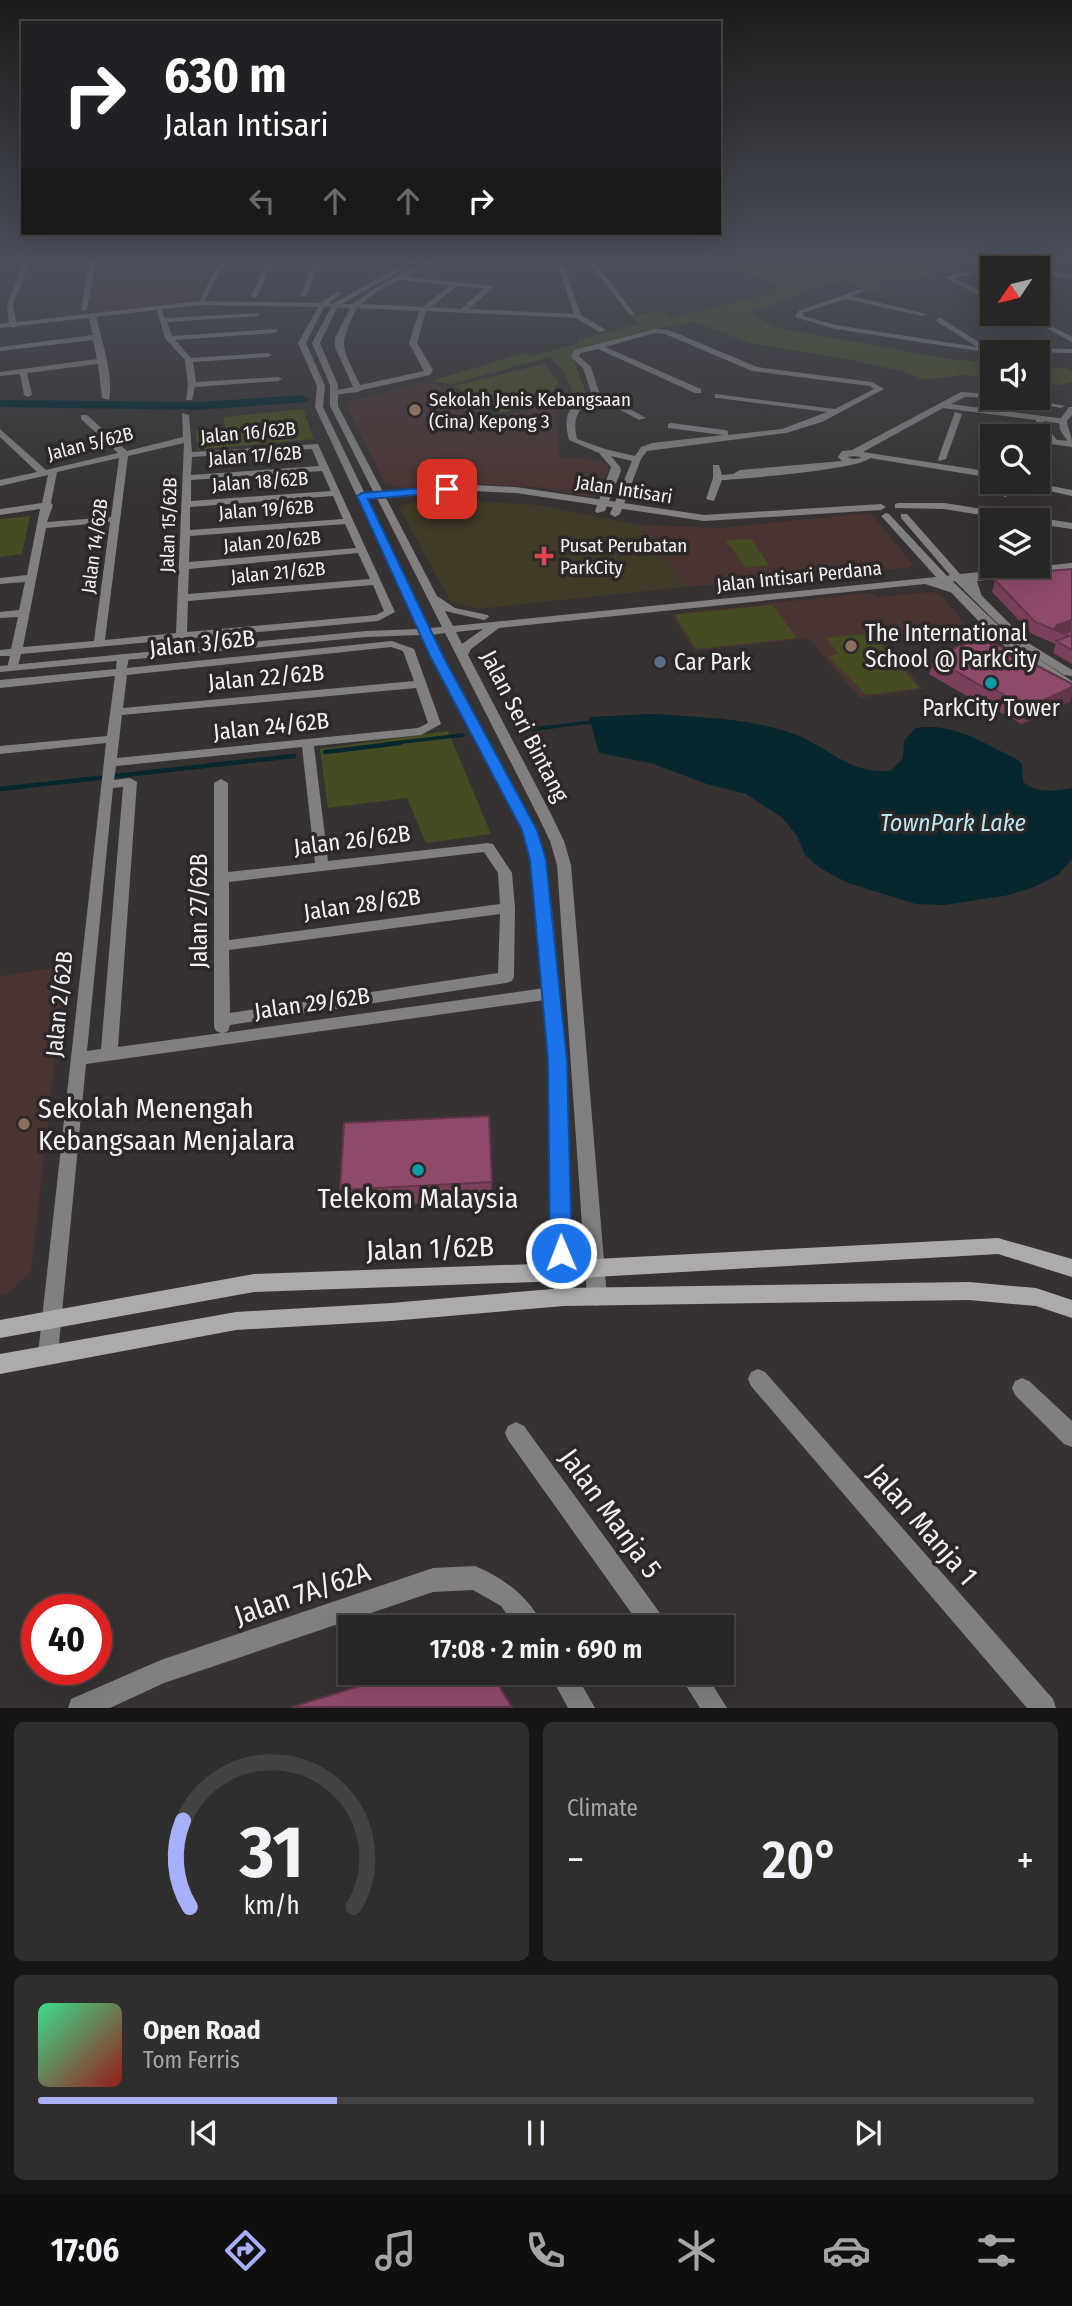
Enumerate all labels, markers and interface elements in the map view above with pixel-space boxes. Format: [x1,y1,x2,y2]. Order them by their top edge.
text: 630 m [164,46,287,105]
icon: right [49,49,140,140]
text: Jalan Intisari [164,106,329,144]
icon: left [243,182,281,220]
icon: ahead [316,182,354,220]
icon: ahead [389,182,427,220]
icon: right [462,182,500,220]
north arrow [980,256,1050,326]
map controls [980,256,1050,578]
button: sound [980,340,1050,410]
place label: Sekolah Jenis Kebangsaan (Cina) Kepong 3 [429,388,631,433]
marker: Sekolah Jenis Kebangsaan (Cina) Kepong 3 [407,402,423,418]
street label: Jalan 16/62B [199,417,297,448]
street label: Jalan 5/62B [45,422,135,465]
button: search [980,424,1050,494]
street label: Jalan 17/62B [207,441,303,470]
pin [417,459,477,519]
street label: Jalan 18/62B [211,467,309,496]
icon: arrive [428,470,466,508]
street label: Jalan Intisari [574,470,674,508]
street label: Jalan 15/62B [155,477,182,573]
street label: Jalan 19/62B [218,495,314,524]
street label: Jalan 14/62B [76,497,113,595]
button: layers [980,508,1050,578]
street label: Jalan 20/62B [222,526,322,557]
place label: Pusat Perubatan ParkCity [560,534,687,579]
marker: Pusat Perubatan ParkCity [534,546,554,566]
street label: Jalan Intisari Perdana [715,556,883,597]
street label: Jalan 21/62B [230,557,326,588]
place label: The International School @ ParkCity [865,619,1037,673]
street label: Jalan 3/62B [148,624,256,662]
marker: The International School @ ParkCity [843,638,859,654]
street label: Jalan Seri Bintang [475,646,575,807]
place label: Car Park [674,648,751,676]
marker: Car Park [652,654,668,670]
street label: Jalan 22/62B [207,658,325,696]
marker: ParkCity Tower [983,675,999,691]
place label: ParkCity Tower [922,694,1060,722]
street label: Jalan 24/62B [212,706,330,746]
water label: TownPark Lake [880,809,1026,837]
street label: Jalan 26/62B [292,819,412,861]
street label: Jalan 27/62B [185,854,213,968]
street label: Jalan 28/62B [302,882,422,926]
street label: Jalan 2/62B [40,950,78,1058]
street label: Jalan 29/62B [252,981,372,1025]
place label: Sekolah Menengah Kebangsaan Menjalara [38,1092,295,1157]
marker: Sekolah Menengah Kebangsaan Menjalara [16,1116,32,1132]
marker: Telekom Malaysia [410,1162,426,1178]
place label: Telekom Malaysia [318,1182,518,1215]
position arrow [524,1216,598,1290]
street label: Jalan 1/62B [366,1230,494,1267]
street label: Jalan Manja 5 [553,1442,669,1584]
street label: Jalan Manja 1 [861,1457,984,1592]
street label: Jalan 7A/62A [230,1555,375,1632]
speed limit sign: 40 [21,1594,112,1685]
text: 17:08 · 2 min · 690 m [430,1634,642,1665]
text: Climate [567,1794,638,1822]
text: 31 [239,1810,303,1897]
text: 20° [762,1829,839,1892]
text: − [567,1837,584,1883]
text: + [1017,1837,1034,1883]
text: km/h [244,1891,299,1921]
text: Open Road [143,2015,261,2046]
text: Tom Ferris [143,2046,240,2074]
icon: previous [185,2114,223,2152]
icon: pause [517,2114,555,2152]
icon: next [849,2114,887,2152]
icon: directions [221,2226,270,2275]
icon: music [371,2226,420,2275]
icon: phone [521,2226,570,2275]
icon: climate [672,2226,721,2275]
icon: car [822,2226,871,2275]
icon: filters [972,2226,1021,2275]
text: 17:06 [51,2231,119,2269]

